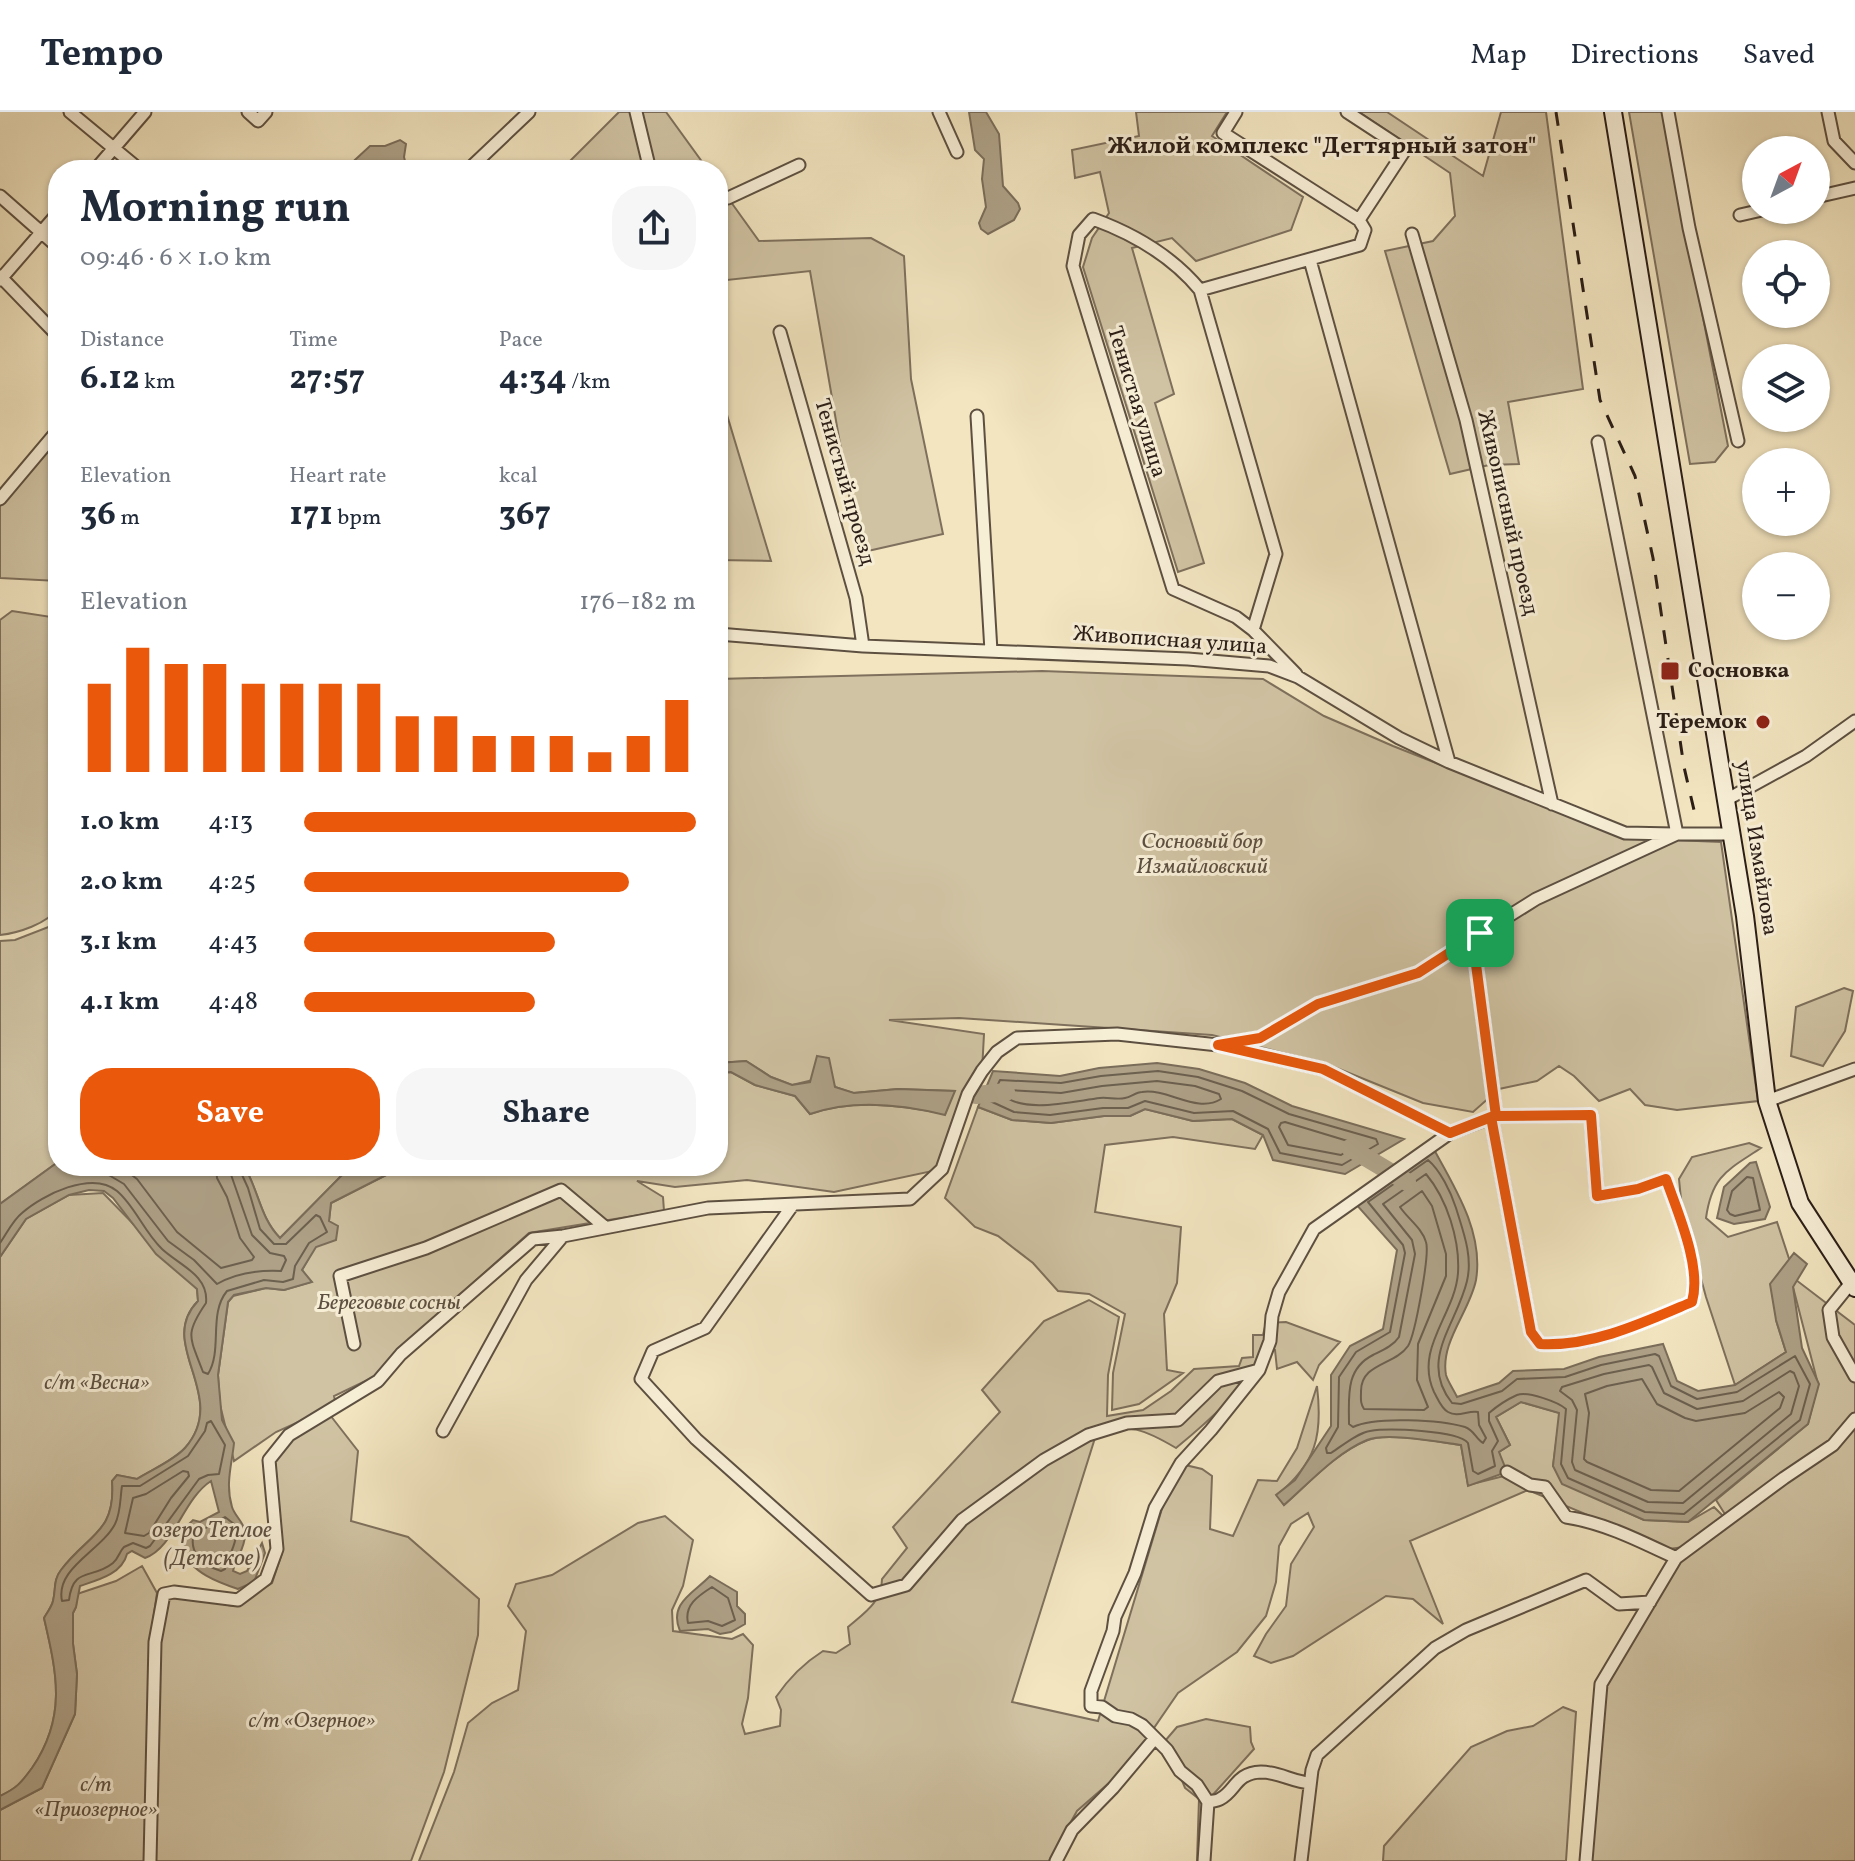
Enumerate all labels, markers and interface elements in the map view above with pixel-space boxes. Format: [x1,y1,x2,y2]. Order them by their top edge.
text: Tempo [40,29,164,82]
text: Map [1471,36,1527,75]
text: Directions [1571,36,1699,75]
text: Saved [1743,36,1815,75]
district label: Жилой комплекс "Дегтярный затон" [1107,130,1537,164]
north arrow [1742,136,1830,224]
map controls [1742,136,1830,640]
text: Morning run [80,179,351,240]
button: share [612,186,696,270]
text: 09:46 · 6 × 1.0 km [80,240,272,276]
button: locate [1742,240,1830,328]
street label: Тенистая улица [1098,322,1174,482]
text: Distance [80,325,164,356]
text: Time [289,325,338,356]
text: Pace [499,325,543,356]
button: layers [1742,344,1830,432]
text: 6.12 [80,356,140,403]
text: 27:57 [289,356,365,403]
text: 4:34 [499,356,567,403]
text: km [140,367,176,398]
text: /km [567,367,611,398]
street label: Тенистый проезд [805,395,883,570]
street label: Живописный проезд [1468,407,1546,619]
button: + [1742,448,1830,536]
text: Elevation [80,461,171,492]
text: Heart rate [289,461,386,492]
text: kcal [499,461,538,492]
text: 36 [80,492,116,539]
text: 171 [289,492,333,539]
text: 367 [499,492,551,539]
text: m [116,503,140,534]
text: bpm [333,503,381,534]
button: − [1742,552,1830,640]
text: Elevation [80,584,188,620]
text: 176–182 m [579,584,696,620]
street label: Живописная улица [1072,619,1268,663]
place label: Сосновка [1688,656,1789,687]
marker: Сосновка [1659,660,1681,682]
place label: Теремок [1656,707,1747,738]
marker: Теремок [1754,713,1772,731]
street label: улица Измайлова [1727,758,1785,938]
text: 1.0 km [80,804,160,840]
text: 4:13 [208,804,253,840]
park label: Сосновый бор Измайловский [1136,827,1268,883]
text: 2.0 km [80,864,163,900]
text: 4:25 [208,864,256,900]
pin [1446,899,1514,967]
icon: arrive [1458,911,1502,955]
text: 3.1 km [80,924,157,960]
text: 4:43 [208,924,257,960]
text: 4.1 km [80,984,160,1020]
text: 4:48 [208,984,258,1020]
button: Save [80,1068,380,1160]
button: Share [396,1068,696,1160]
park label: Береговые сосны [317,1288,461,1319]
park label: с/т «Весна» [44,1368,150,1399]
water label: озеро Теплое (Детское) [152,1514,272,1576]
park label: с/т «Озерное» [248,1706,376,1737]
park label: с/т «Приозерное» [35,1770,157,1826]

